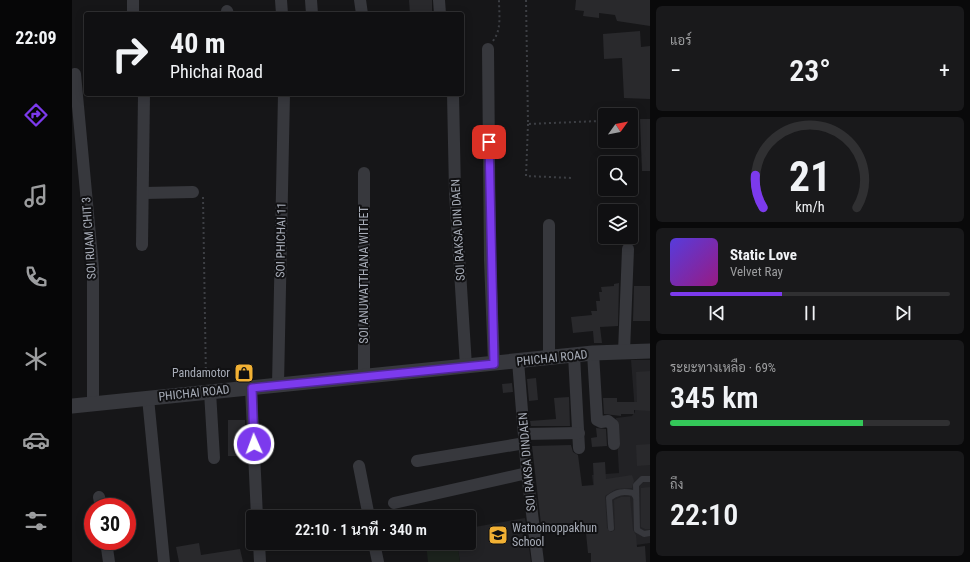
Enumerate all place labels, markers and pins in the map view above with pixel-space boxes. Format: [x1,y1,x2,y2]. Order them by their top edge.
pin [472,125,506,159]
shop icon: Pandamotor [233,362,255,384]
place label: Pandamotor [172,366,230,380]
place label: Watnoinoppakhun School [512,521,597,549]
school or university icon: Watnoinoppakhun School [487,524,509,546]

